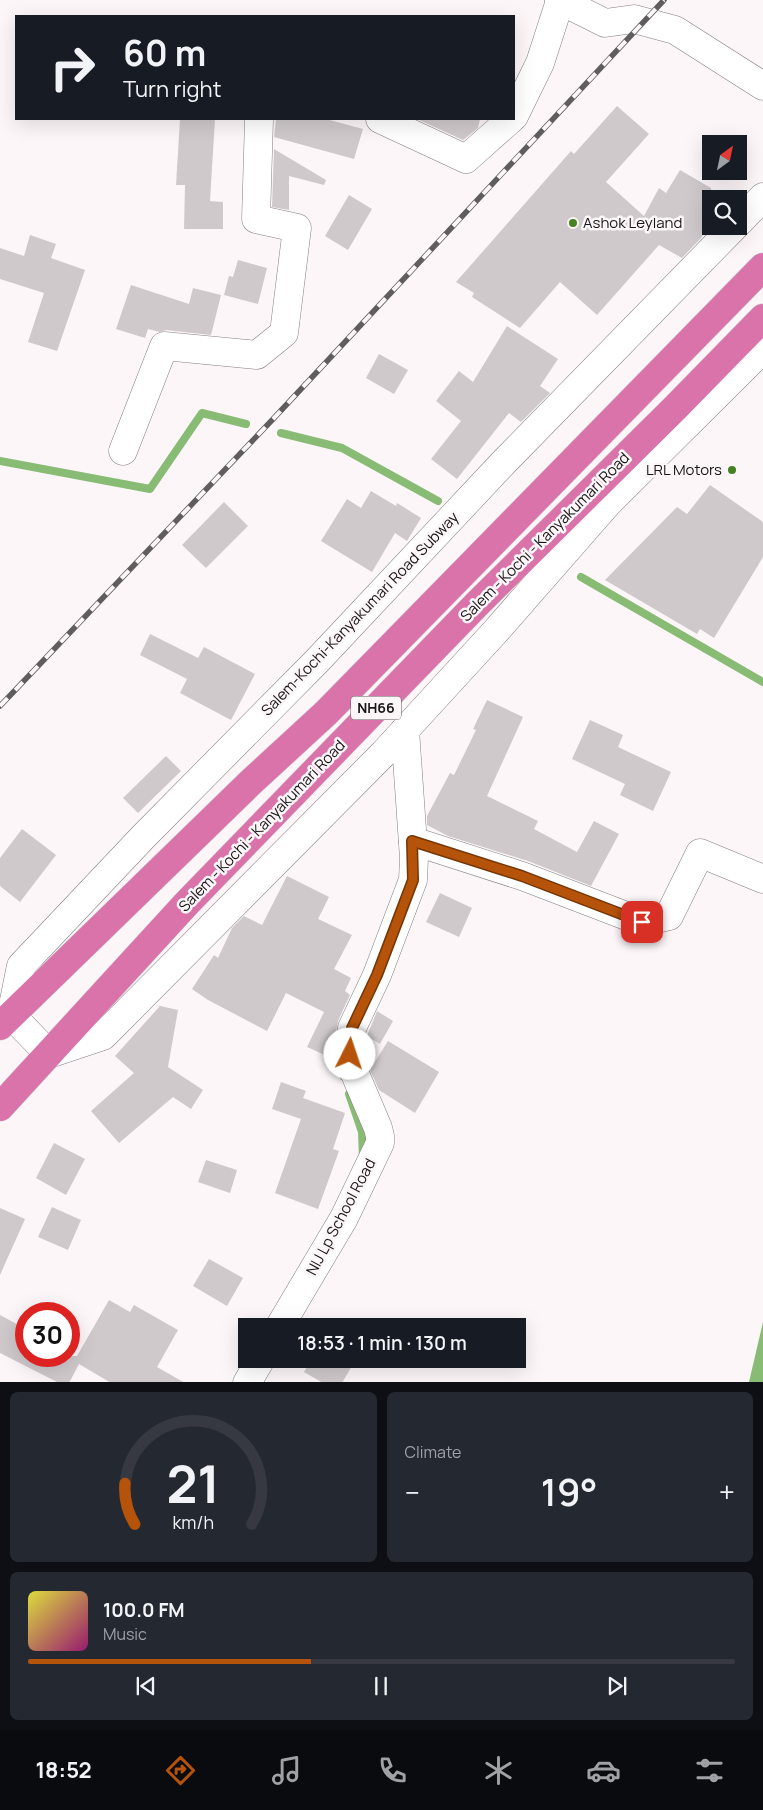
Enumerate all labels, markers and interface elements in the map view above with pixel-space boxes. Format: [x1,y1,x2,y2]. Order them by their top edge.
text: 60 m [123,29,206,77]
icon: right [40,35,105,100]
text: Turn right [123,74,221,104]
north arrow [702,135,748,180]
map controls [702,135,747,235]
button: search [702,190,747,235]
place label: Ashok Leyland [583,212,682,233]
marker: Ashok Leyland [567,217,579,229]
street label: Salem - Kochi - Kanyakumari Road [455,447,634,626]
place label: LRL Motors [646,459,722,480]
marker: LRL Motors [726,464,738,476]
street label: Salem-Kochi-Kanyakumari Road Subway [256,507,463,720]
road number: NH66 [351,696,401,720]
street label: Salem - Kochi - Kanyakumari Road [174,735,350,916]
pin [621,901,663,943]
icon: arrive [628,908,656,936]
position arrow [323,1027,375,1079]
street label: NIJ Lp School Road [301,1155,380,1279]
speed limit sign: 30 [15,1302,80,1367]
text: 18:53 · 1 min · 130 m [297,1330,467,1356]
text: Climate [405,1441,461,1463]
text: 21 [166,1448,220,1519]
text: 19° [541,1465,598,1517]
text: − [405,1473,420,1511]
text: + [719,1473,735,1511]
text: km/h [172,1510,214,1534]
text: 100.0 FM [103,1597,185,1623]
text: Music [103,1623,147,1645]
icon: previous [132,1672,160,1700]
icon: pause [367,1672,395,1700]
icon: next [603,1672,631,1700]
icon: directions [163,1753,198,1788]
icon: music [269,1753,304,1788]
icon: phone [375,1753,410,1788]
icon: climate [481,1753,516,1788]
icon: car [586,1753,621,1788]
icon: filters [692,1753,727,1788]
text: 18:52 [35,1755,92,1785]

